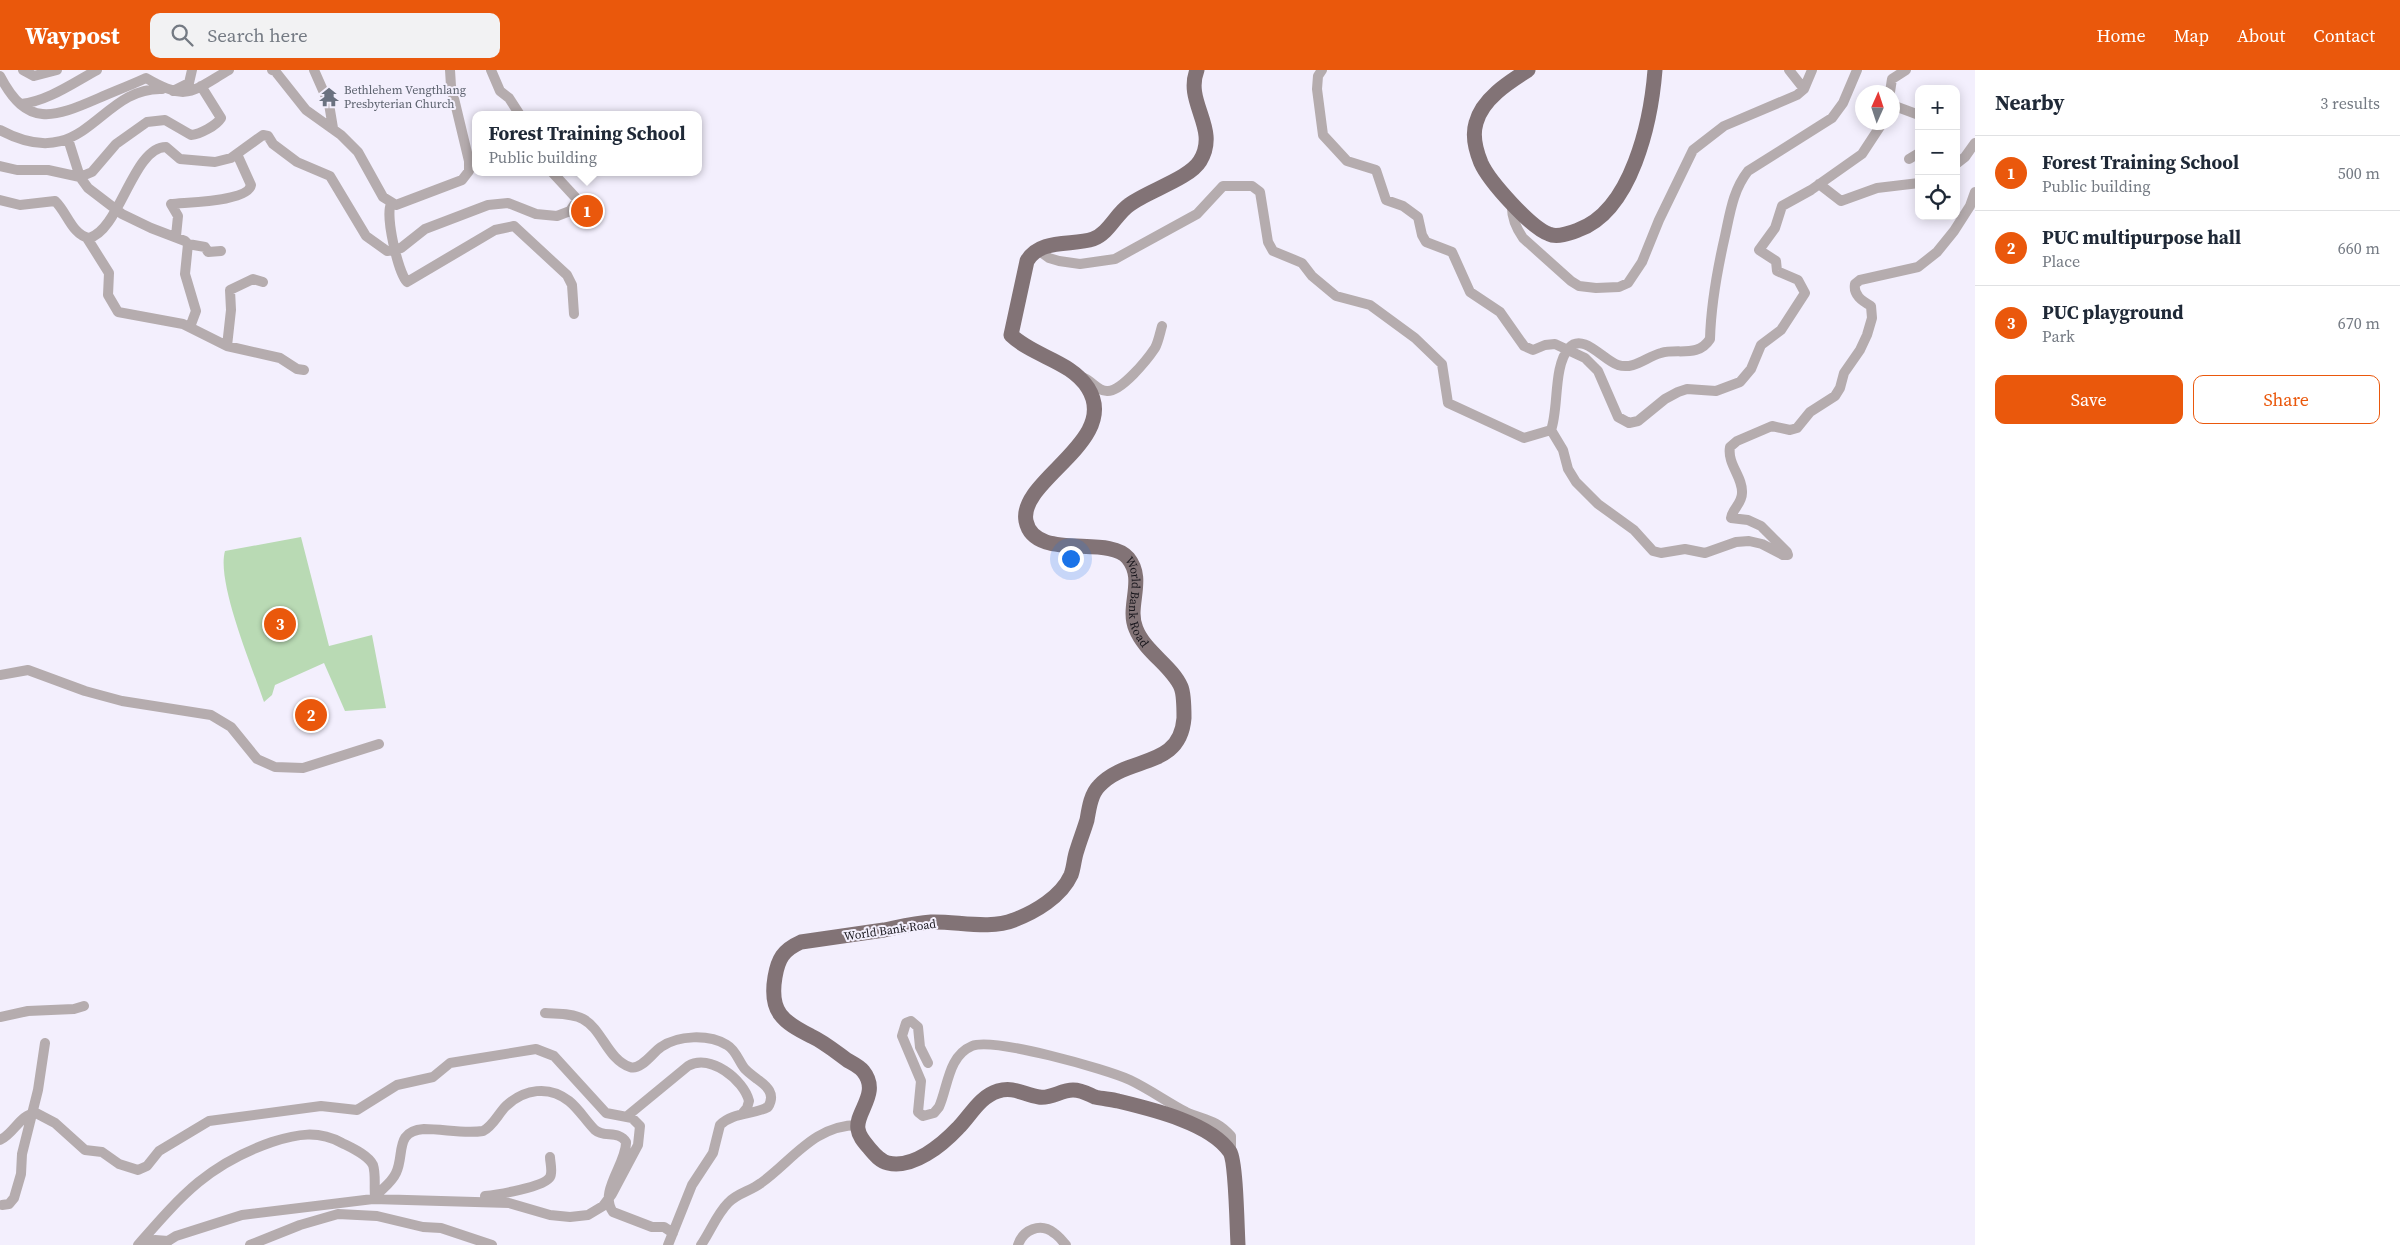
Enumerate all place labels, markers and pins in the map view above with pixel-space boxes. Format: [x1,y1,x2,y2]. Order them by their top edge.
place label: Bethlehem Vengthlang Presbyterian Church [344,82,466,112]
temple icon: Bethlehem Vengthlang Presbyterian Church [318,86,340,108]
pin: 1 [571,192,603,230]
pin: 3 [264,605,296,643]
pin: 2 [295,696,327,734]

